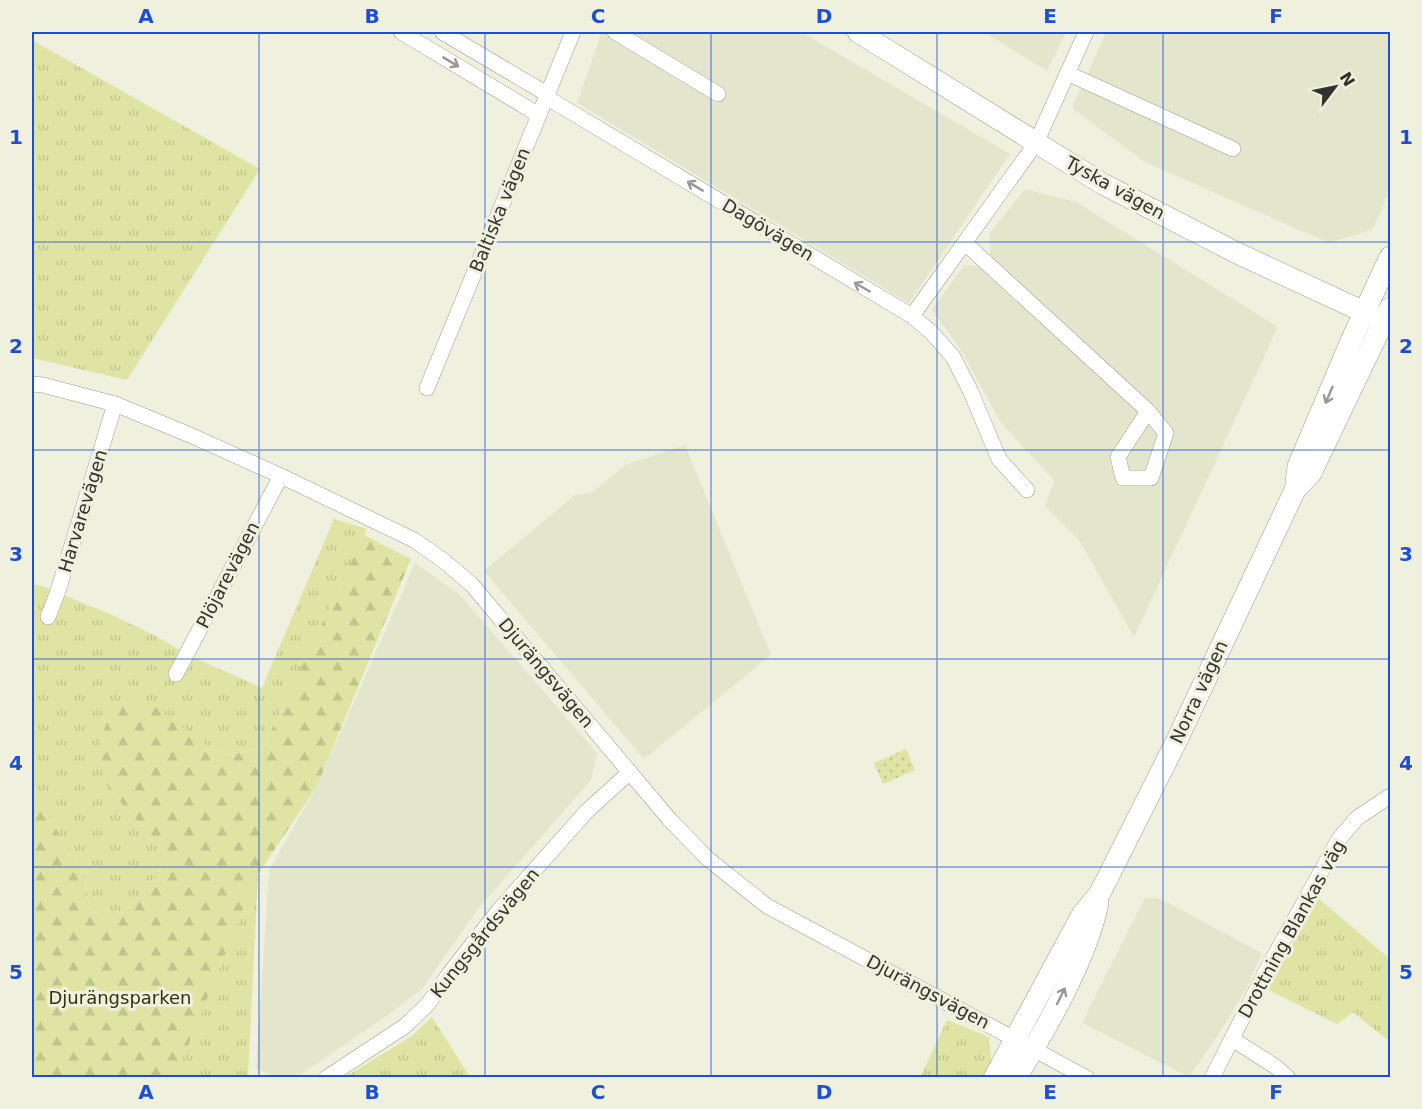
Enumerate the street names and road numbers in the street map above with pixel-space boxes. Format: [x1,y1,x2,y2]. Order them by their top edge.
street label: Baltiska vägen [465,145,534,275]
street label: Tyska vägen [1061,151,1169,224]
street label: Dagövägen [719,194,818,265]
street label: Harvarevägen [54,447,111,575]
street label: Plöjarevägen [192,518,263,631]
street label: Djurängsvägen [494,614,598,732]
street label: Norra vägen [1166,637,1232,747]
street label: Drottning Blankas väg [1234,836,1349,1021]
street label: Kungsgårdsvägen [426,864,543,1002]
street label: Djurängsvägen [863,950,993,1033]

